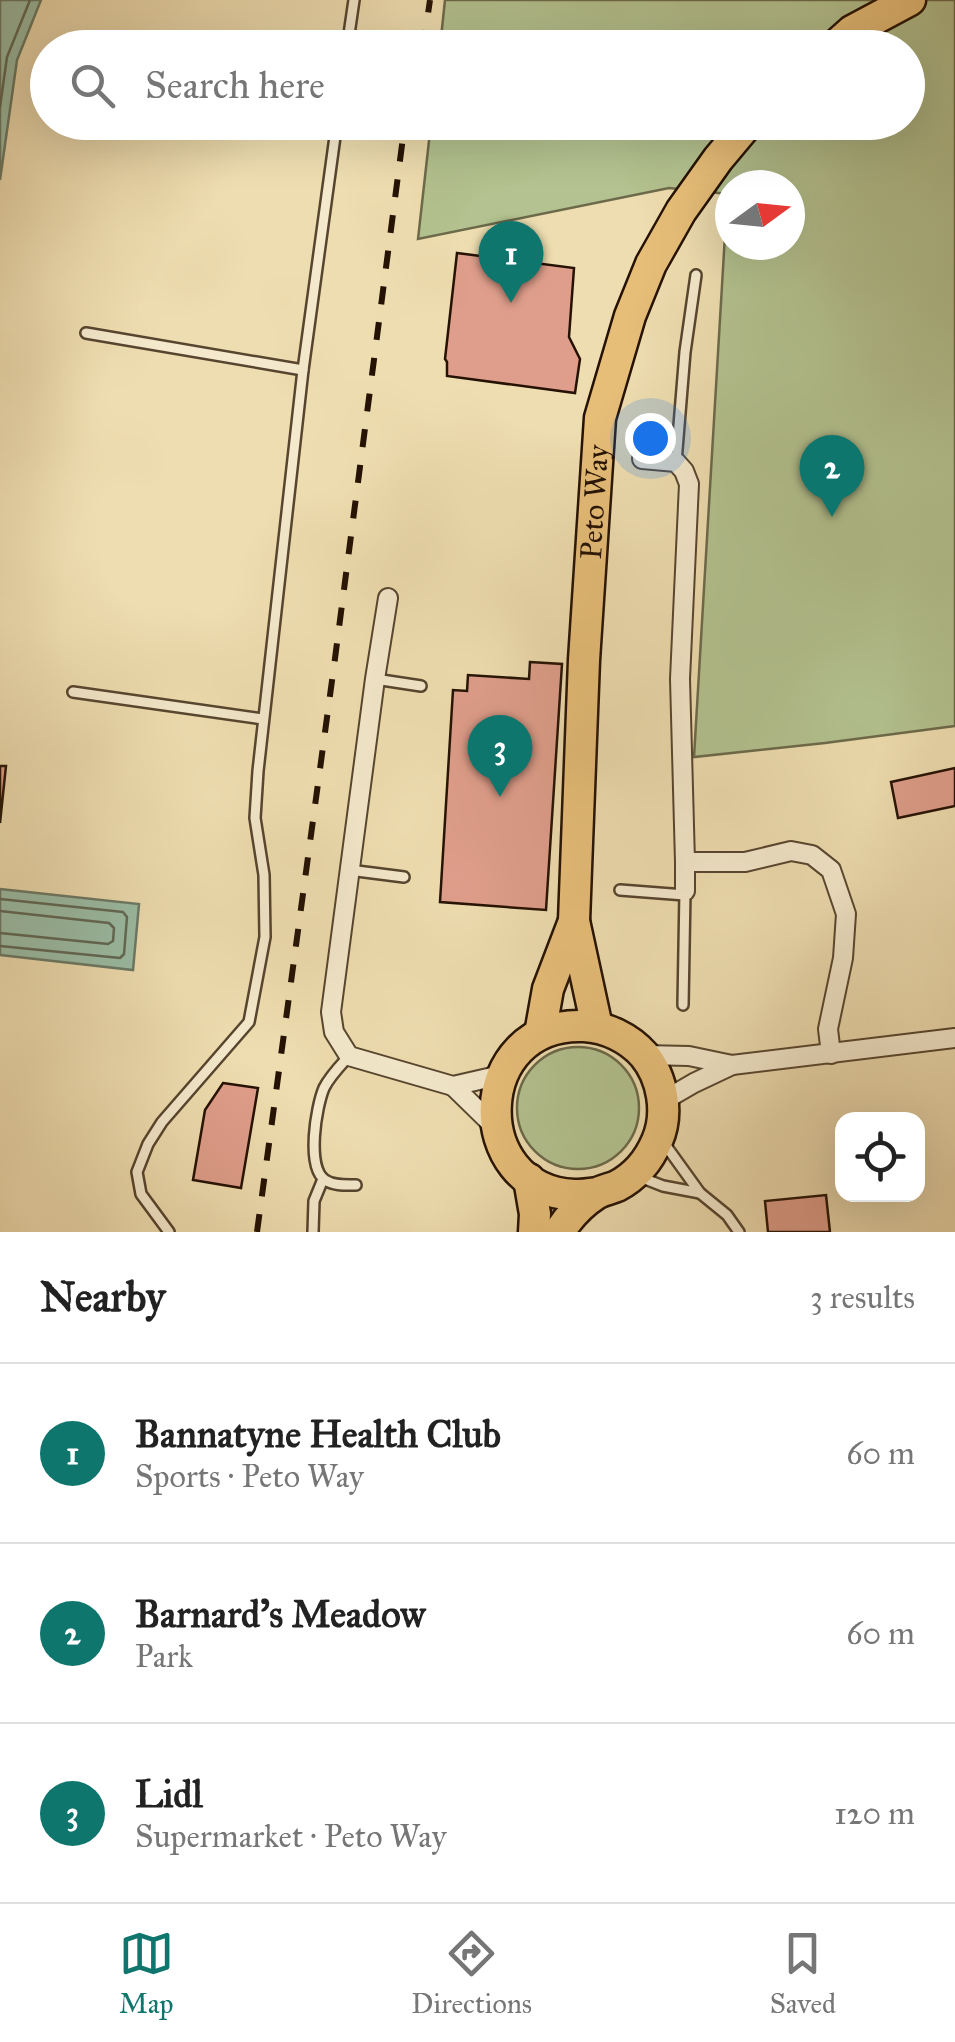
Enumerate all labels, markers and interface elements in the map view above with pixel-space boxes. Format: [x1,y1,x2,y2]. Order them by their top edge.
search box [30,30,925,140]
icon: search [65,58,120,113]
text: Search here [145,62,325,108]
north arrow [715,170,805,260]
pin: 1 [478,220,544,303]
your location [625,413,676,464]
pin: 2 [800,434,864,517]
street label: Peto Way [573,443,616,560]
pin: 3 [468,714,532,797]
map controls [835,1112,925,1202]
button: locate [835,1112,925,1202]
text: Nearby [40,1271,165,1323]
text: 3 results [810,1278,915,1317]
text: Bannatyne Health Club [135,1411,501,1457]
text: 1 [66,1434,79,1473]
text: 60 m [846,1434,915,1473]
text: Sports · Peto Way [135,1457,364,1496]
text: Barnard's Meadow [135,1591,425,1637]
text: 2 [65,1614,80,1653]
text: 60 m [846,1614,915,1653]
text: Park [135,1637,193,1676]
text: Lidl [135,1771,203,1817]
text: 3 [66,1794,79,1833]
text: 120 m [834,1794,915,1833]
text: Supermarket · Peto Way [135,1817,446,1856]
tab: Map [119,1926,174,2021]
tab: Directions [411,1926,532,2021]
tab: Saved [770,1926,836,2021]

